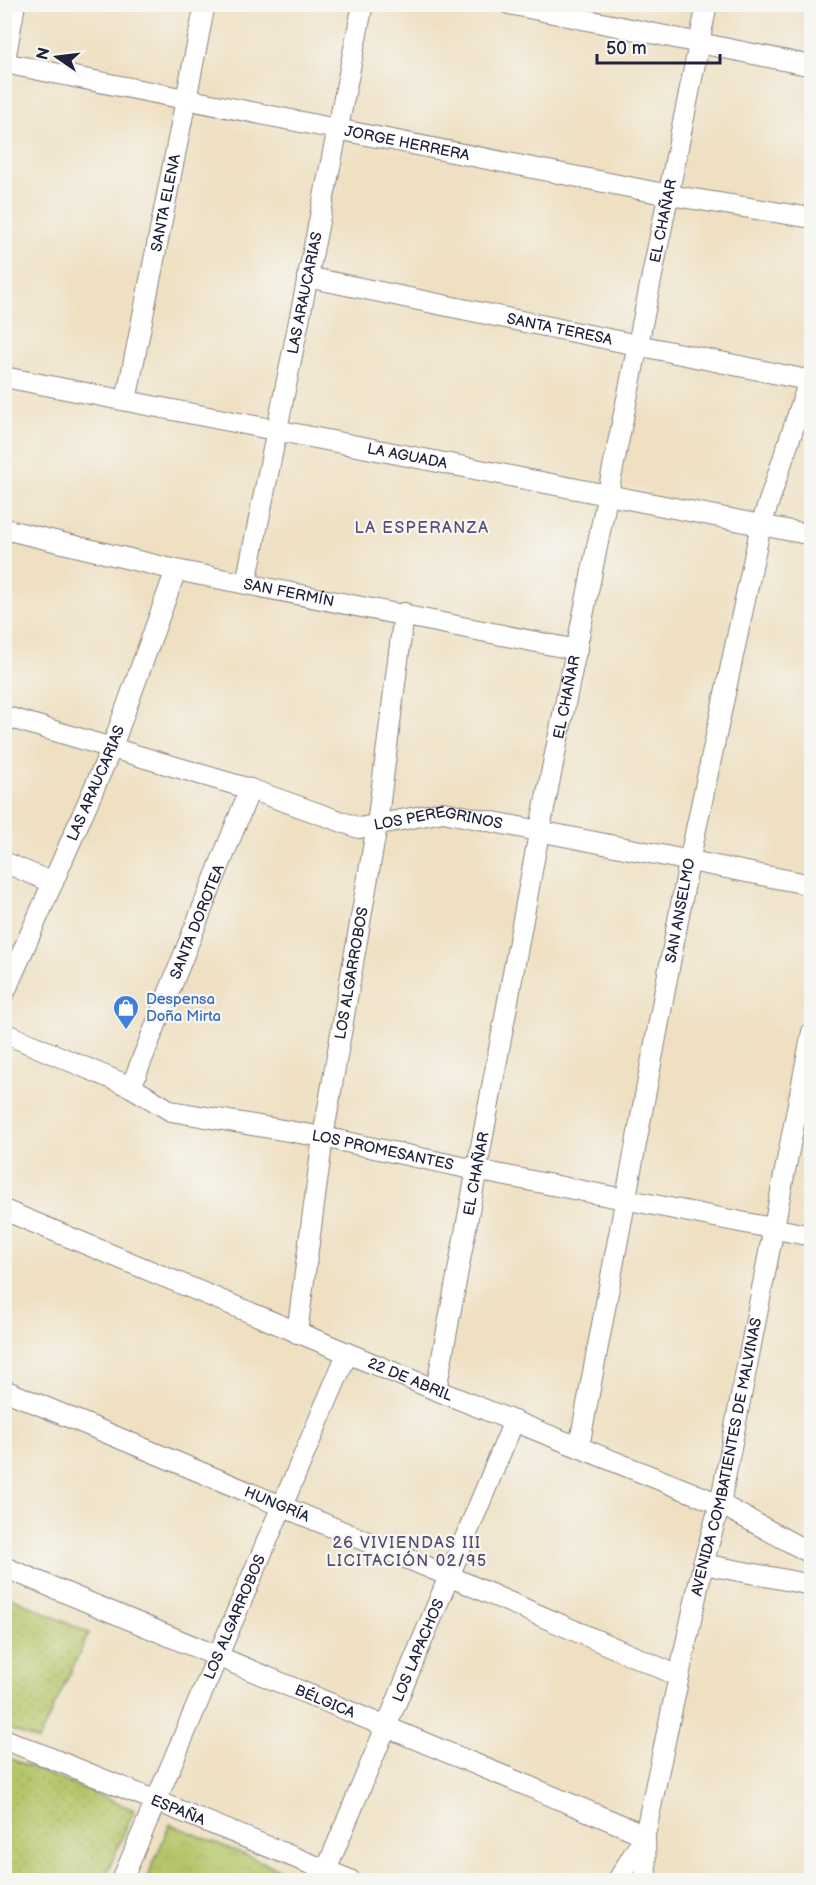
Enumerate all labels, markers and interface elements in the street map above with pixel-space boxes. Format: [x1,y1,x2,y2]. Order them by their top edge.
north arrow [27,27,87,87]
scale bar [597,27,720,65]
text: 50 m [606,38,647,59]
text: N [33,46,55,62]
street label: JORGE HERRERA [343,122,472,165]
street label: SANTA ELENA [147,152,185,253]
street label: EL CHAÑAR [646,177,681,264]
street label: LAS ARAUCARIAS [284,230,327,356]
street label: SANTA TERESA [505,309,615,350]
street label: LA AGUADA [366,439,450,474]
district label: LA ESPERANZA [355,519,489,538]
street label: SAN FERMÍN [242,575,336,611]
street label: EL CHAÑAR [549,654,585,741]
street label: LAS ARAUCARIAS [63,723,129,844]
street label: LOS PEREGRINOS [372,803,504,835]
street label: SAN ANSELMO [661,857,700,964]
street label: SANTA DOROTEA [166,861,229,982]
street label: LOS ALGARROBOS [331,906,373,1041]
place label: Despensa Doña Mirta [146,990,221,1026]
shop icon: Despensa Doña Mirta [111,993,141,1031]
street label: LOS PROMESANTES [310,1126,455,1175]
street label: EL CHAÑAR [459,1130,494,1217]
street label: AVENIDA COMBATIENTES DE MALVINAS [687,1316,766,1598]
street label: 22 DE ABRIL [365,1354,456,1406]
street label: HUNGRÍA [241,1483,313,1527]
district label: 26 VIVIENDAS III LICITACIÓN 02/95 [326,1534,488,1571]
street label: LOS ALGARROBOS [200,1552,270,1683]
street label: LOS LAPACHOS [389,1596,449,1705]
street label: BÉLGICA [292,1681,359,1723]
street label: ESPAÑA [148,1791,209,1830]

